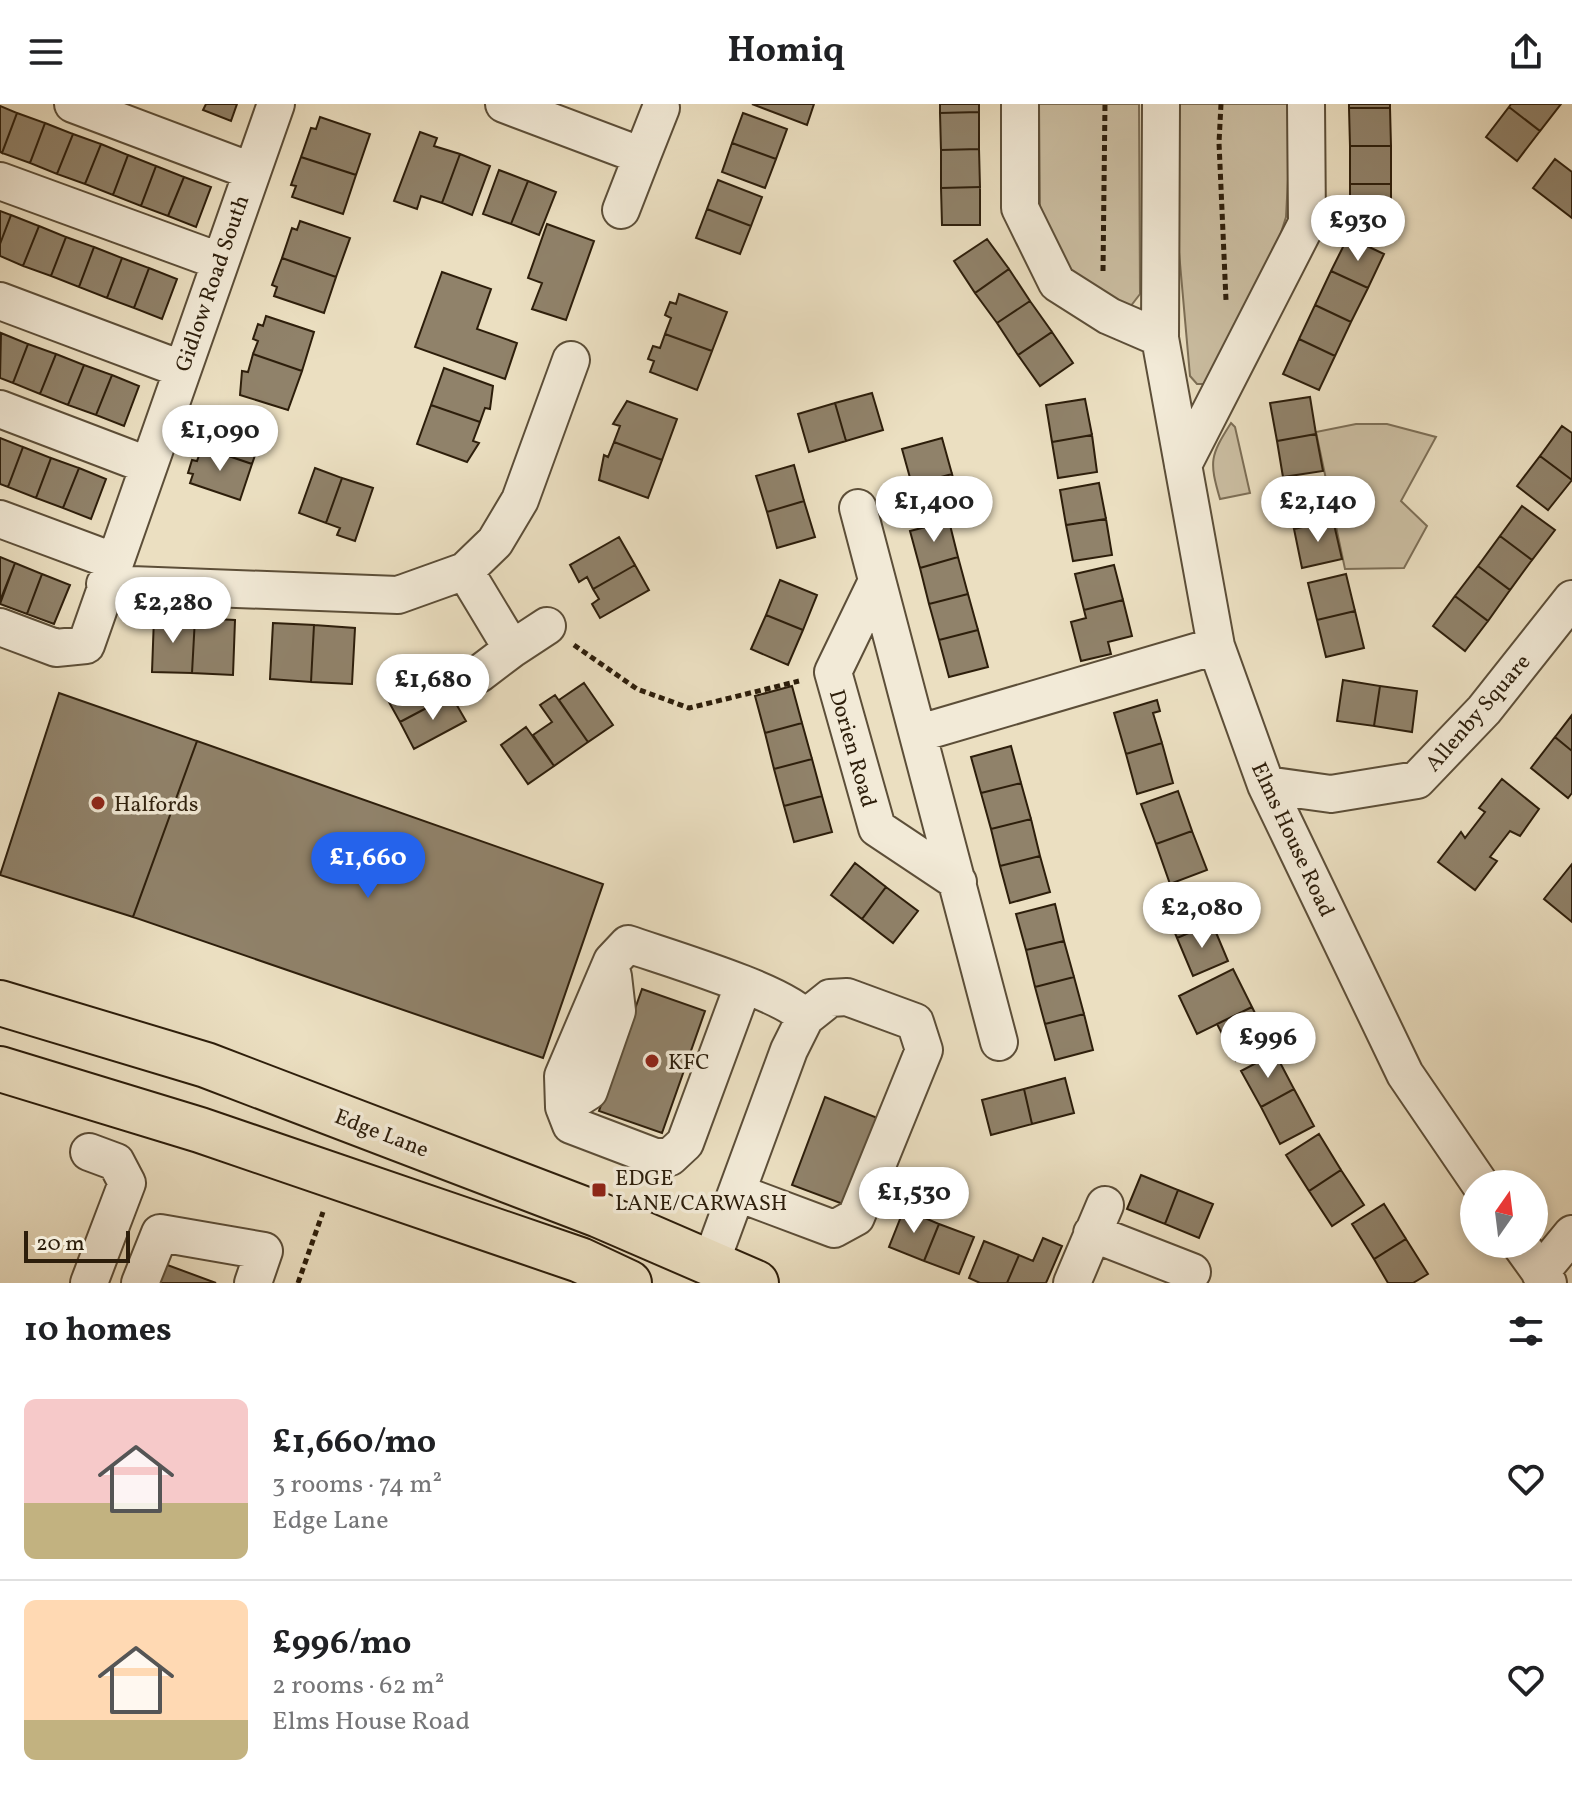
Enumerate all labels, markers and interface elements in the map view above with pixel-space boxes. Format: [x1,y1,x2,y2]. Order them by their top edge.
text: Homiq [728,27,844,77]
icon: menu [24,30,68,74]
icon: share [1504,30,1548,74]
street label: Gidlow Road South [169,191,258,376]
pin: £930 [1311,195,1405,263]
text: £930 [1329,203,1387,239]
pin: £1,090 [155,405,285,473]
text: £1,090 [180,413,260,449]
pin: £1,400 [869,476,999,544]
pin: £2,140 [1253,476,1383,544]
text: £1,400 [894,484,974,520]
text: £2,140 [1279,484,1357,520]
pin: £2,280 [108,577,238,645]
text: £2,280 [133,585,213,621]
street label: Allenby Square [1419,648,1539,779]
pin: £1,680 [368,654,498,722]
text: £1,680 [394,662,472,698]
street label: Dorien Road [820,686,883,811]
street label: Elms House Road [1242,758,1341,923]
place label: Halfords [114,790,198,821]
marker: Halfords [89,794,107,812]
pin: £1,660 [303,832,433,900]
text: £1,660 [329,840,407,876]
pin: £2,080 [1137,882,1267,950]
text: £2,080 [1161,890,1243,926]
pin: £996 [1221,1012,1315,1080]
text: £996 [1239,1020,1297,1056]
place label: KFC [668,1048,710,1079]
marker: KFC [643,1052,661,1070]
street label: Edge Lane [330,1102,433,1166]
place label: EDGE LANE/CARWASH [615,1164,787,1220]
pin: £1,530 [849,1167,979,1235]
north arrow [1460,1170,1548,1258]
map controls [1460,1170,1548,1258]
text: £1,530 [877,1175,951,1211]
marker: EDGE LANE/CARWASH [590,1181,608,1199]
scale bar [24,1227,130,1263]
text: 20 m [36,1229,85,1260]
text: 10 homes [24,1308,172,1355]
icon: filters [1504,1309,1548,1353]
text: £1,660/mo [272,1420,436,1467]
icon: home [88,1431,184,1527]
icon: heart [1504,1457,1548,1501]
text: 3 rooms · 74 m² [272,1467,442,1503]
text: Edge Lane [272,1503,388,1539]
text: £996/mo [272,1621,411,1668]
icon: home [88,1632,184,1728]
icon: heart [1504,1658,1548,1702]
text: 2 rooms · 62 m² [272,1668,444,1704]
text: Elms House Road [272,1704,470,1740]

